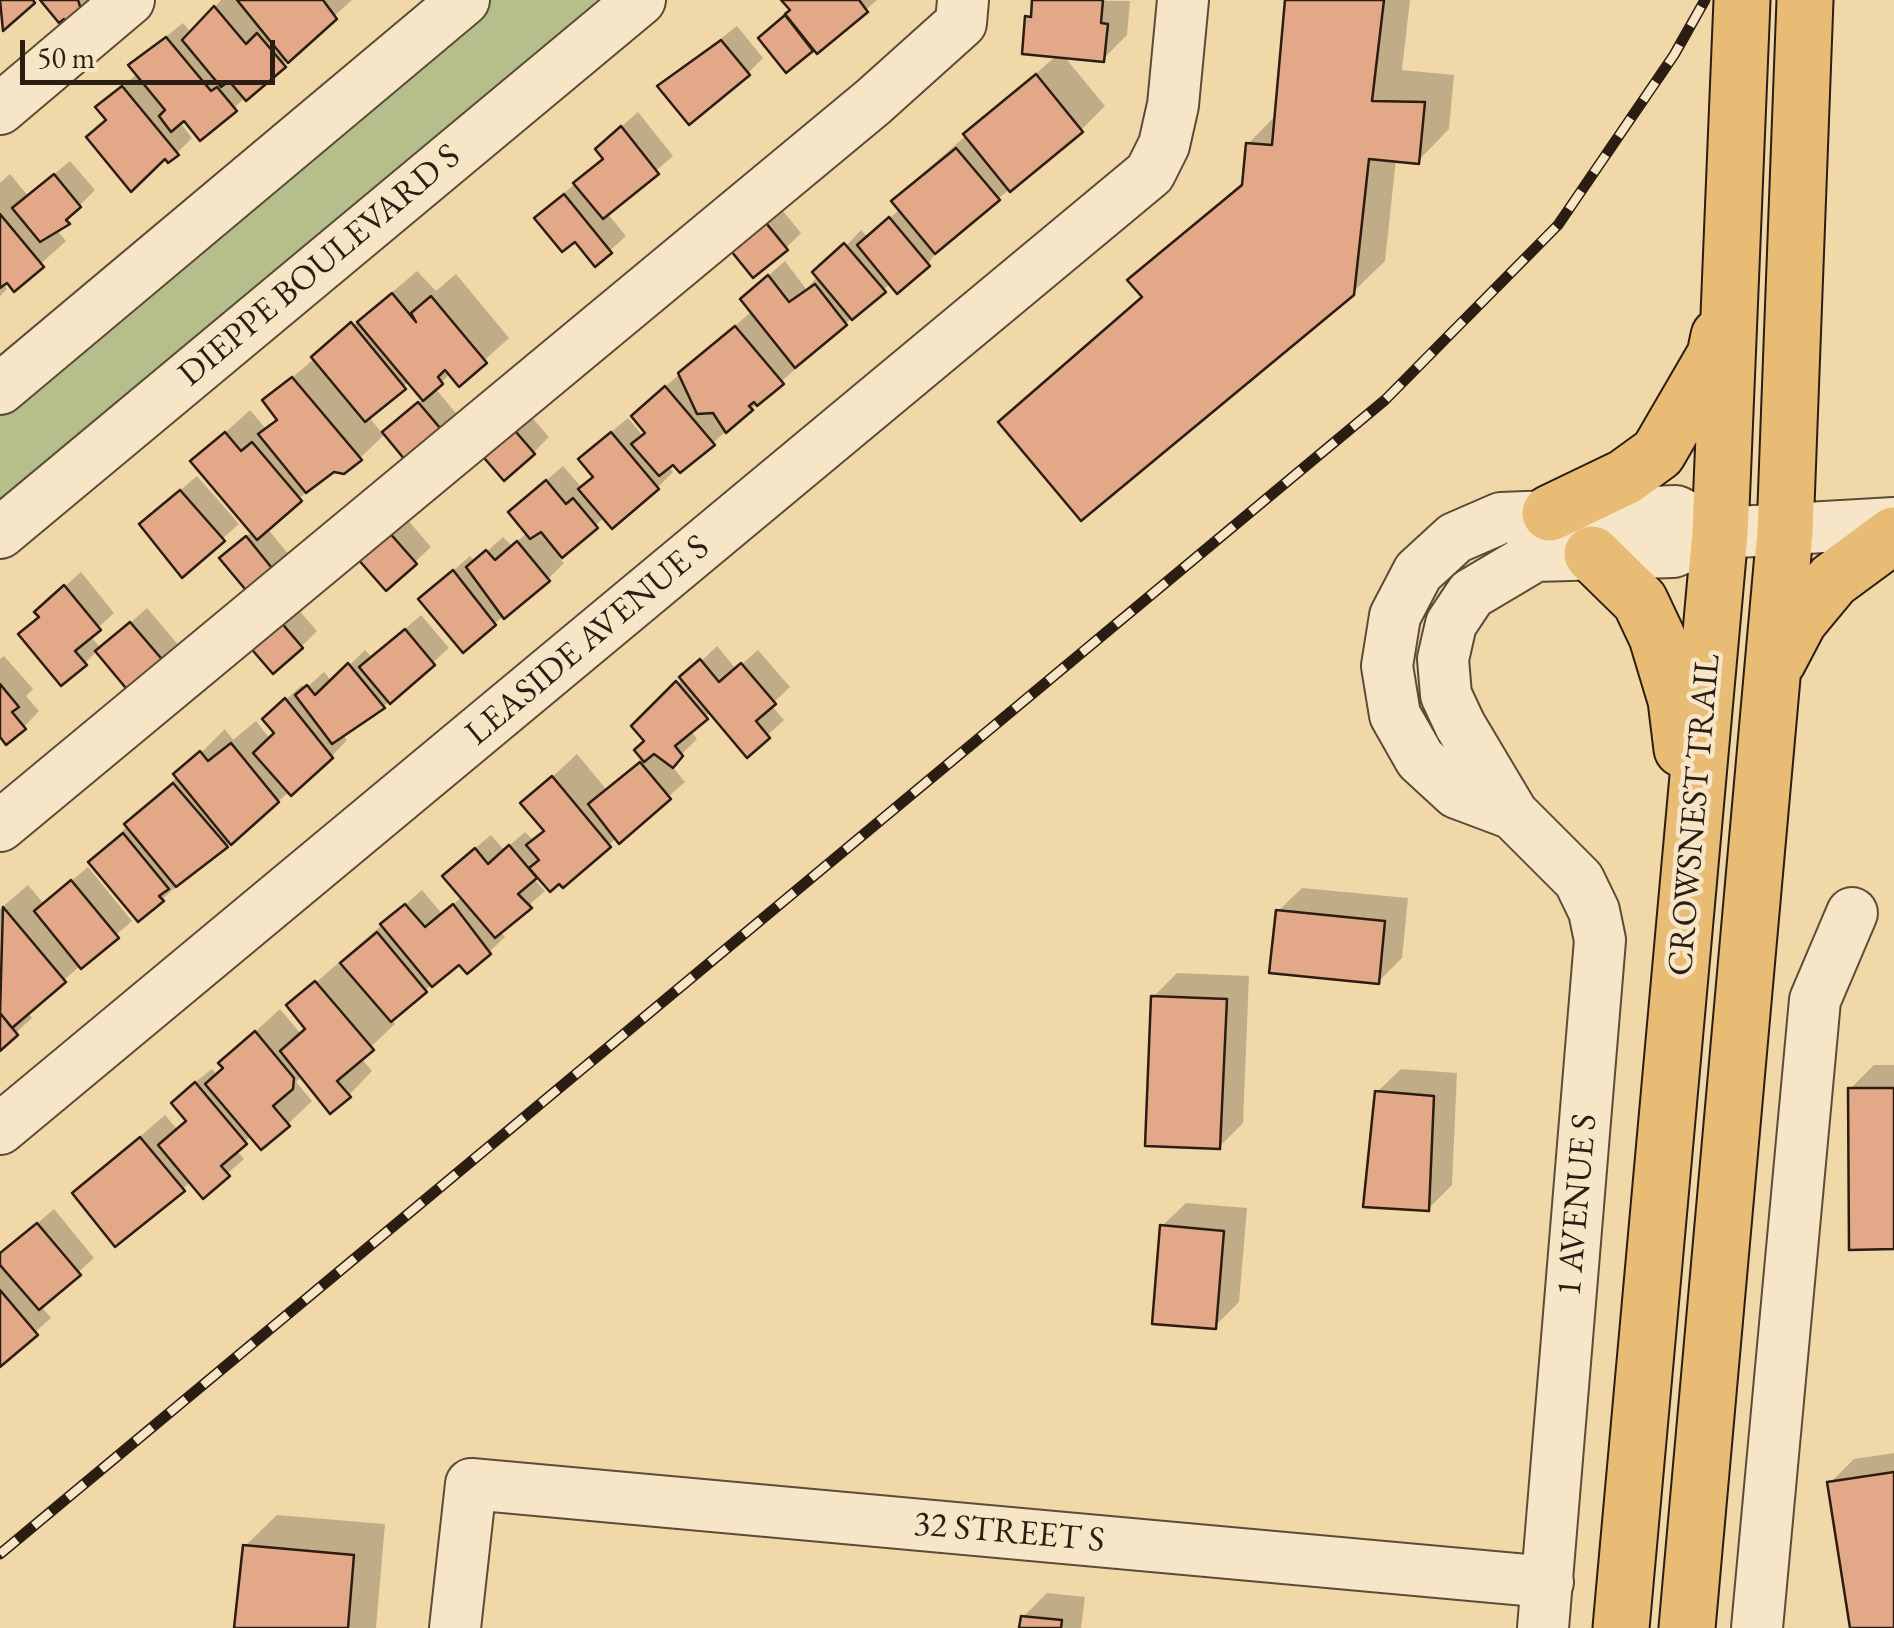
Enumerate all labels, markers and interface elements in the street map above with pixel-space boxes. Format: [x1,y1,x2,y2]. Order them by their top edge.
scale bar [25,20,280,82]
text: 50 m [37,38,95,77]
street label: DIEPPE BOULEVARD S [171,136,469,396]
street label: LEASIDE AVENUE S [458,527,718,755]
street label: CROWSNEST TRAIL [1660,652,1730,978]
street label: 1 AVENUE S [1549,1112,1607,1298]
street label: 32 STREET S [912,1504,1106,1562]

